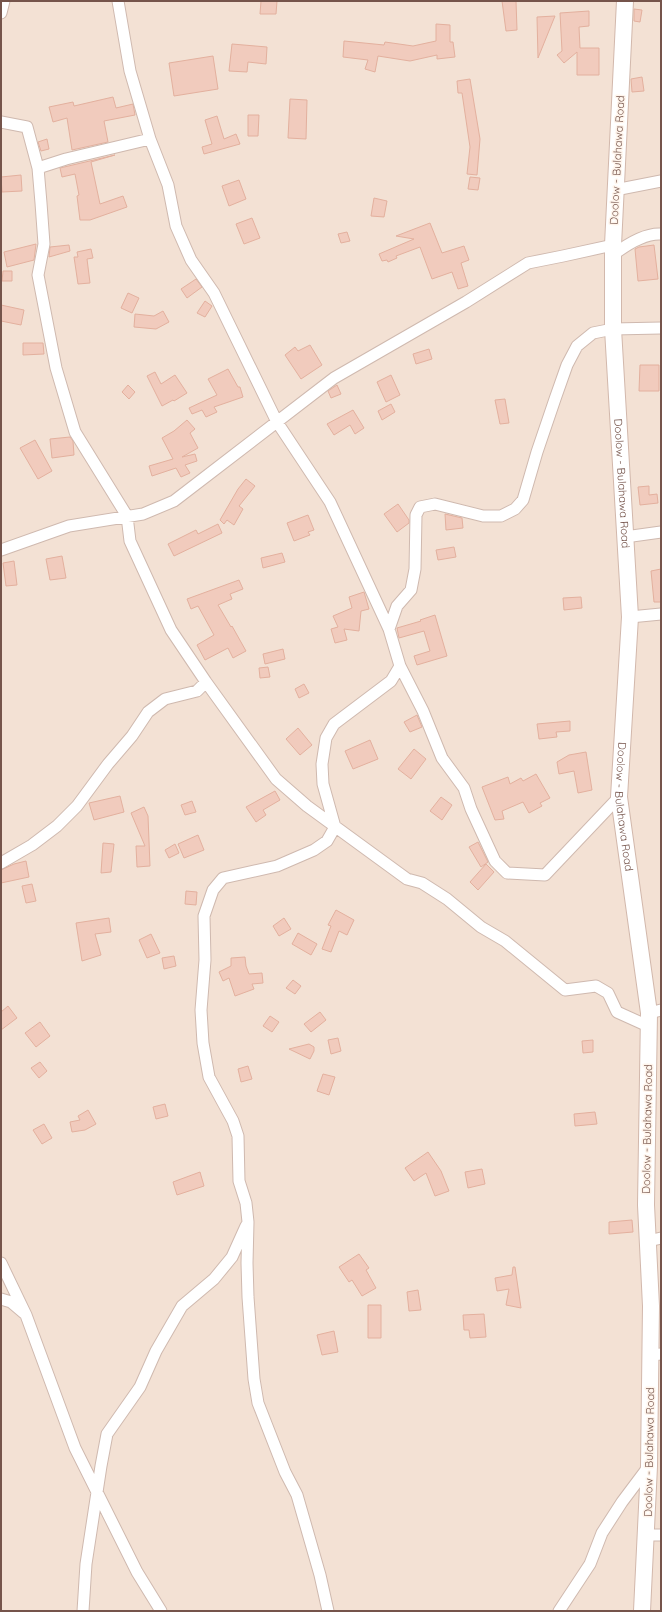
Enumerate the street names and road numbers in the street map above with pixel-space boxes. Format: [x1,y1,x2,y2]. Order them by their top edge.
street label: Doolow - Bulahawa Road [607,95,627,225]
street label: Doolow - Bulahawa Road [611,418,633,549]
street label: Doolow - Bulahawa Road [612,742,636,872]
street label: Doolow - Bulahawa Road [639,1064,655,1194]
street label: Doolow - Bulahawa Road [641,1387,657,1517]

